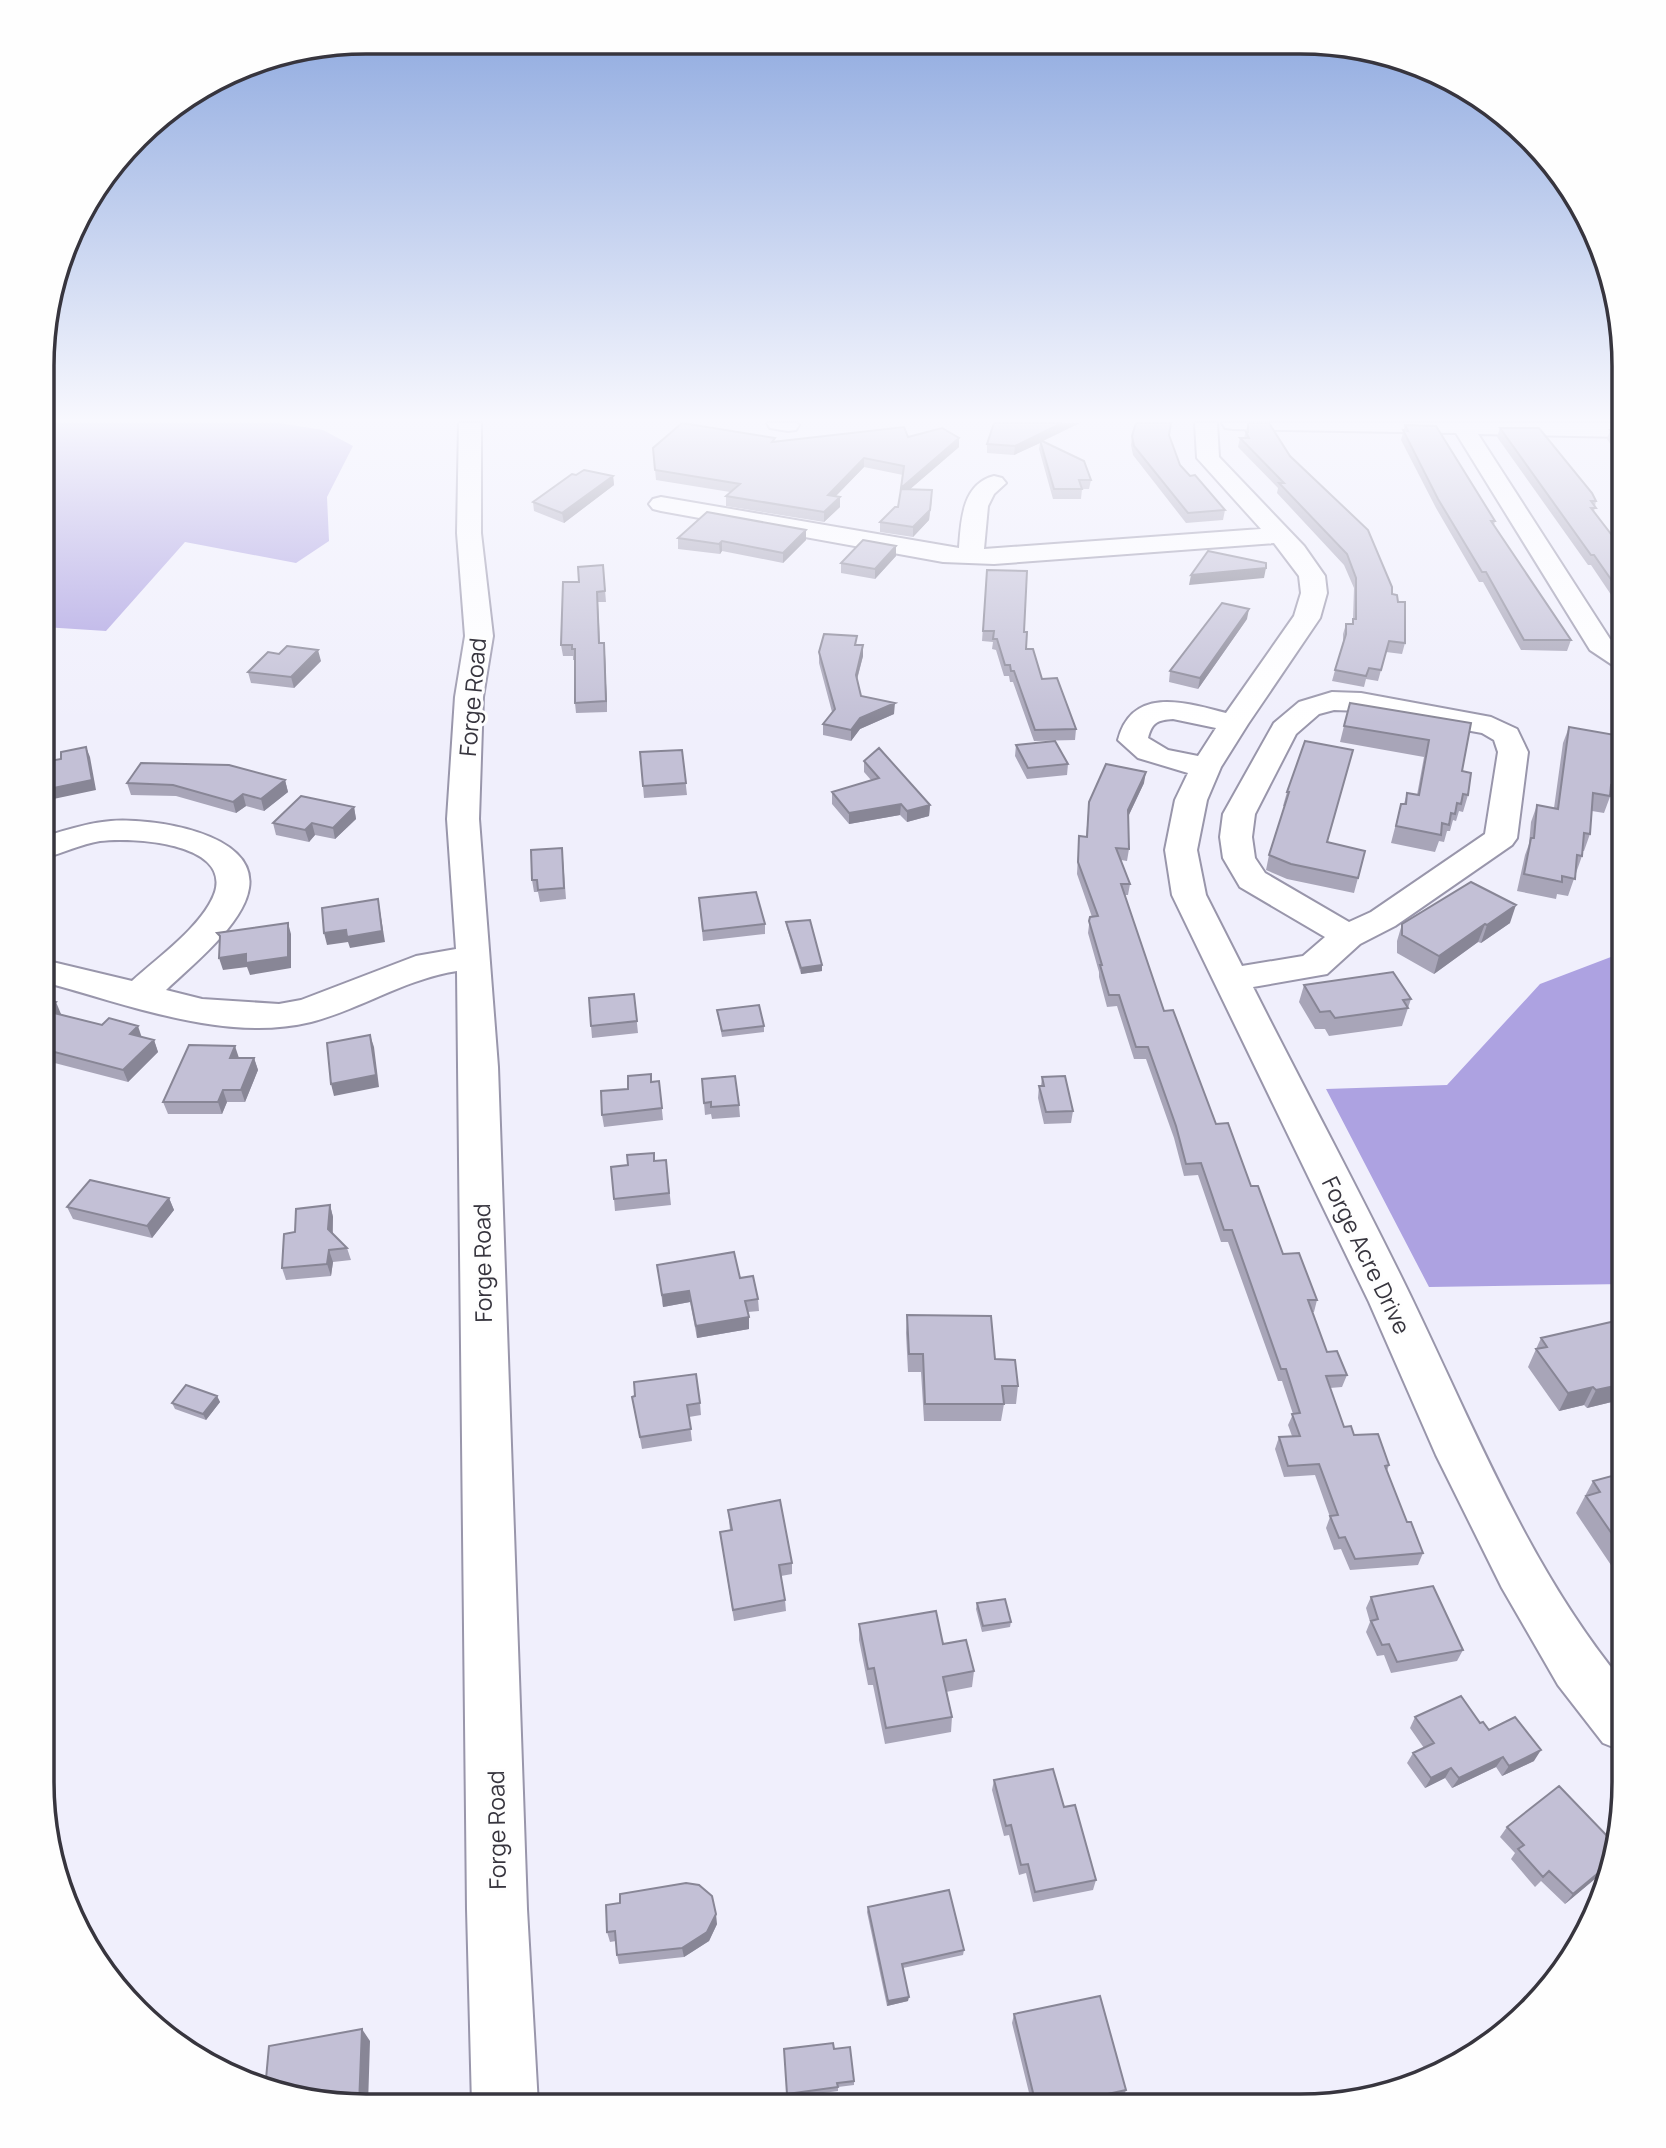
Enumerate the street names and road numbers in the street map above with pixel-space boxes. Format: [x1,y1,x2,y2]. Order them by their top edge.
street label: Forge Road [451,636,493,758]
street label: Forge Acre Drive [1315,1171,1419,1339]
street label: Forge Road [465,1203,499,1323]
street label: Forge Road [479,1770,513,1890]

